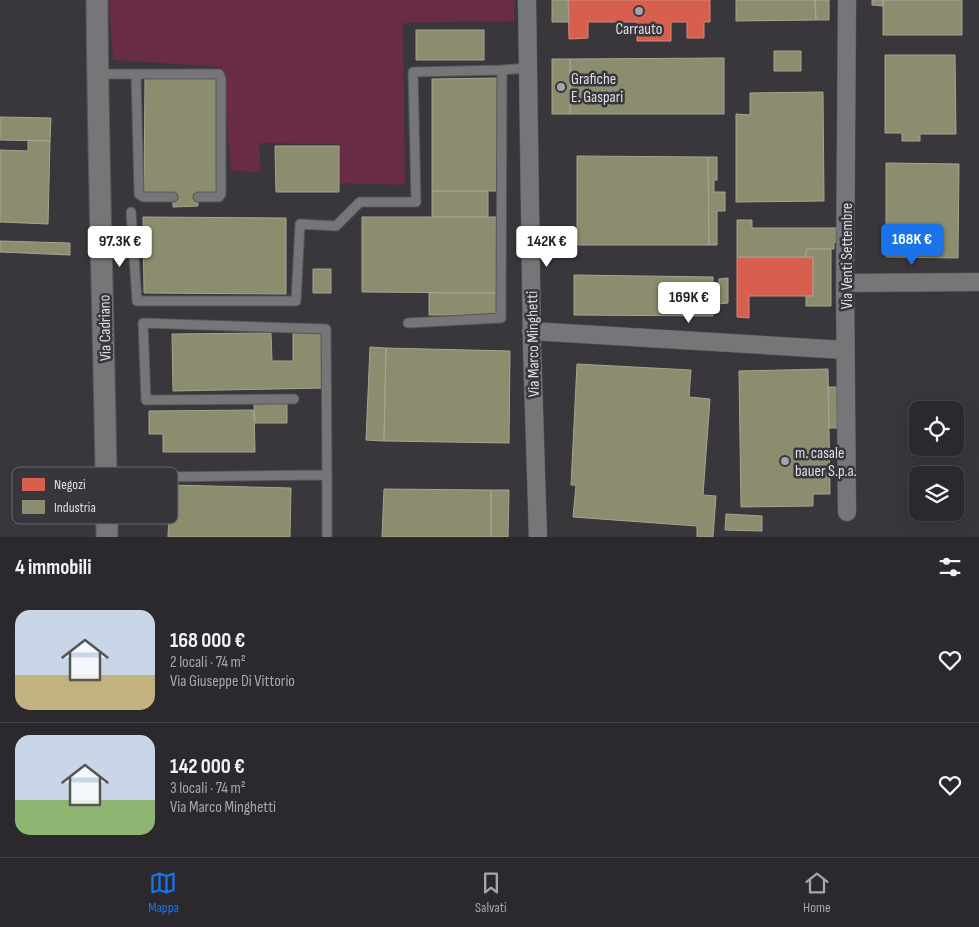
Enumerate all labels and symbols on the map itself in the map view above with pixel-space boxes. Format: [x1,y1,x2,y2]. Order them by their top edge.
marker: Carrauto [633,5,645,17]
place label: Carrauto [616,20,662,39]
place label: Grafiche E. Gaspari [571,70,623,107]
marker: Grafiche E. Gaspari [555,81,567,93]
street label: Via Venti Settembre [838,203,857,309]
pin: 168K € [871,224,953,266]
pin: 97.3K € [74,226,166,268]
pin: 142K € [506,226,588,268]
pin: 169K € [648,282,730,324]
street label: Via Marco Minghetti [523,291,544,397]
street label: Via Cadriano [95,295,116,361]
place label: m. casale bauer S.p.a. [795,444,857,481]
marker: m. casale bauer S.p.a. [779,455,791,467]
legend [12,467,178,524]
text: Negozi [54,476,86,493]
text: Industria [54,499,96,516]

